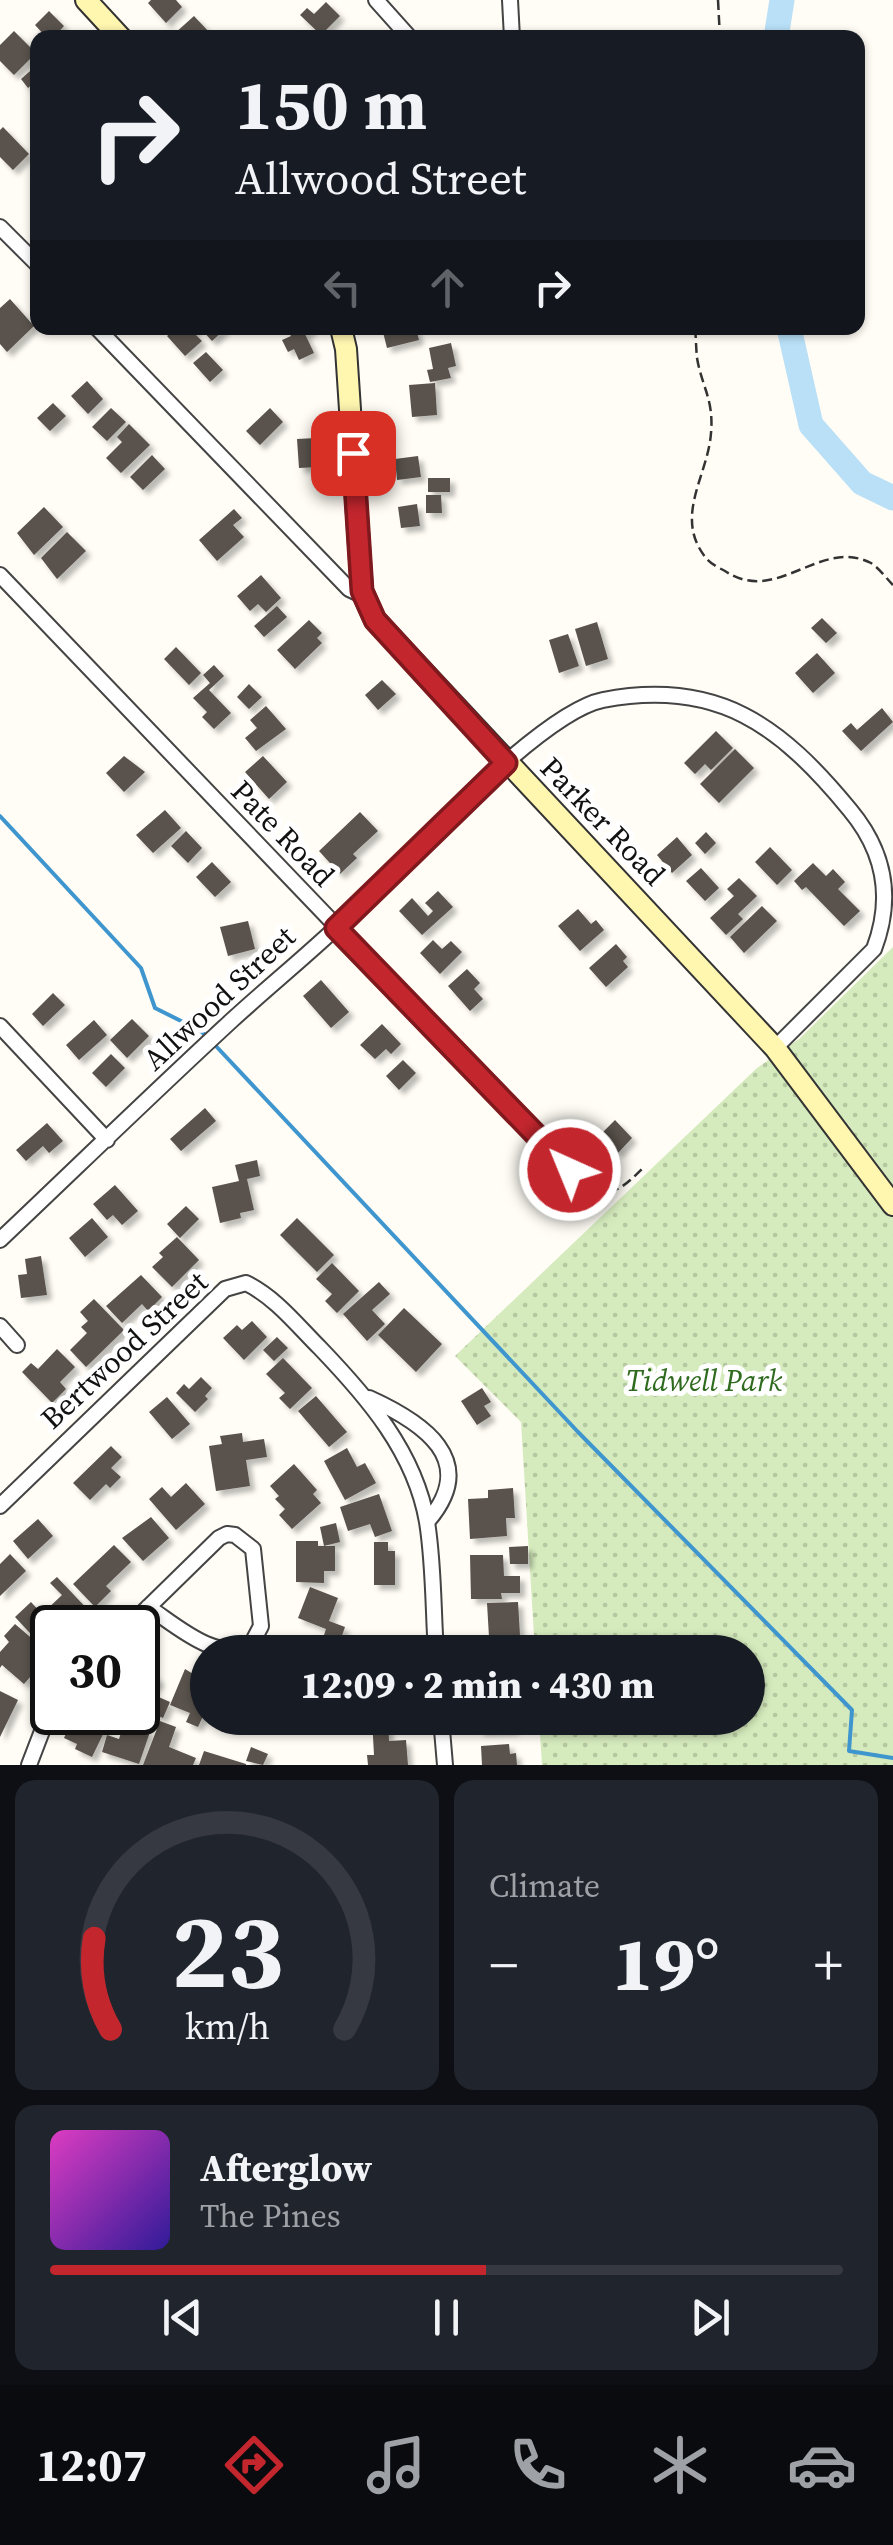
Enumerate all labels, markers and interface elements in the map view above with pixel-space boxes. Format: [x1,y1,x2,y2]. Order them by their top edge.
text: 150 m [235,56,427,152]
icon: right [70,70,200,200]
text: Allwood Street [235,147,526,209]
icon: left [315,260,370,315]
icon: ahead [420,260,475,315]
icon: right [525,260,580,315]
pin [311,411,396,496]
icon: arrive [326,426,381,481]
street label: Parker Road [531,748,675,894]
street label: Pate Road [222,771,344,895]
street label: Allwood Street [134,917,304,1079]
position arrow [518,1118,622,1222]
street label: Bertwood Street [32,1262,217,1438]
park label: Tidwell Park [626,1360,783,1401]
speed limit sign: 30 [30,1605,160,1735]
text: 12:09 · 2 min · 430 m [300,1659,655,1711]
text: Climate [489,1864,600,1908]
text: 23 [171,1879,283,2022]
text: 19° [612,1912,720,2015]
text: − [489,1927,518,2002]
text: + [814,1927,843,2002]
text: km/h [184,2002,270,2051]
text: Afterglow [200,2142,372,2194]
text: The Pines [200,2194,341,2238]
icon: previous [155,2290,210,2345]
icon: pause [419,2290,474,2345]
icon: next [683,2290,738,2345]
icon: directions [219,2430,289,2500]
icon: music [361,2430,431,2500]
icon: phone [503,2430,573,2500]
icon: climate [645,2430,715,2500]
icon: car [787,2430,857,2500]
text: 12:07 [36,2434,147,2496]

